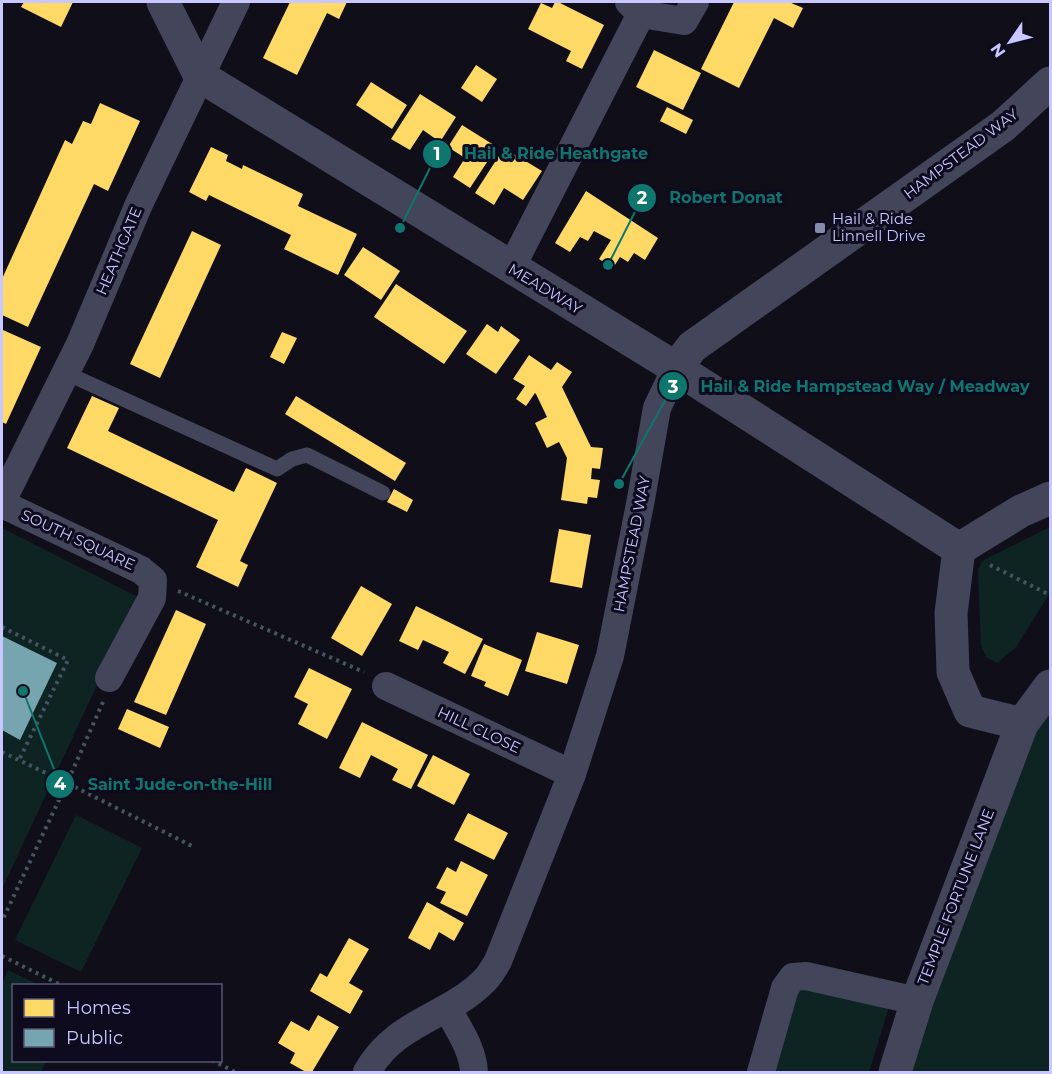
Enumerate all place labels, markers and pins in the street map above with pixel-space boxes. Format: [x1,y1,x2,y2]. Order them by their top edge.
callout: Hail & Ride Heathgate [422,137,660,171]
callout: Robert Donat [627,181,795,215]
place label: Hail & Ride Linnell Drive [832,209,926,245]
marker: Hail & Ride Linnell Drive [813,221,827,235]
callout: Hail & Ride Hampstead Way / Meadway [658,369,1041,403]
callout: Saint Jude-on-the-Hill [45,767,284,801]

